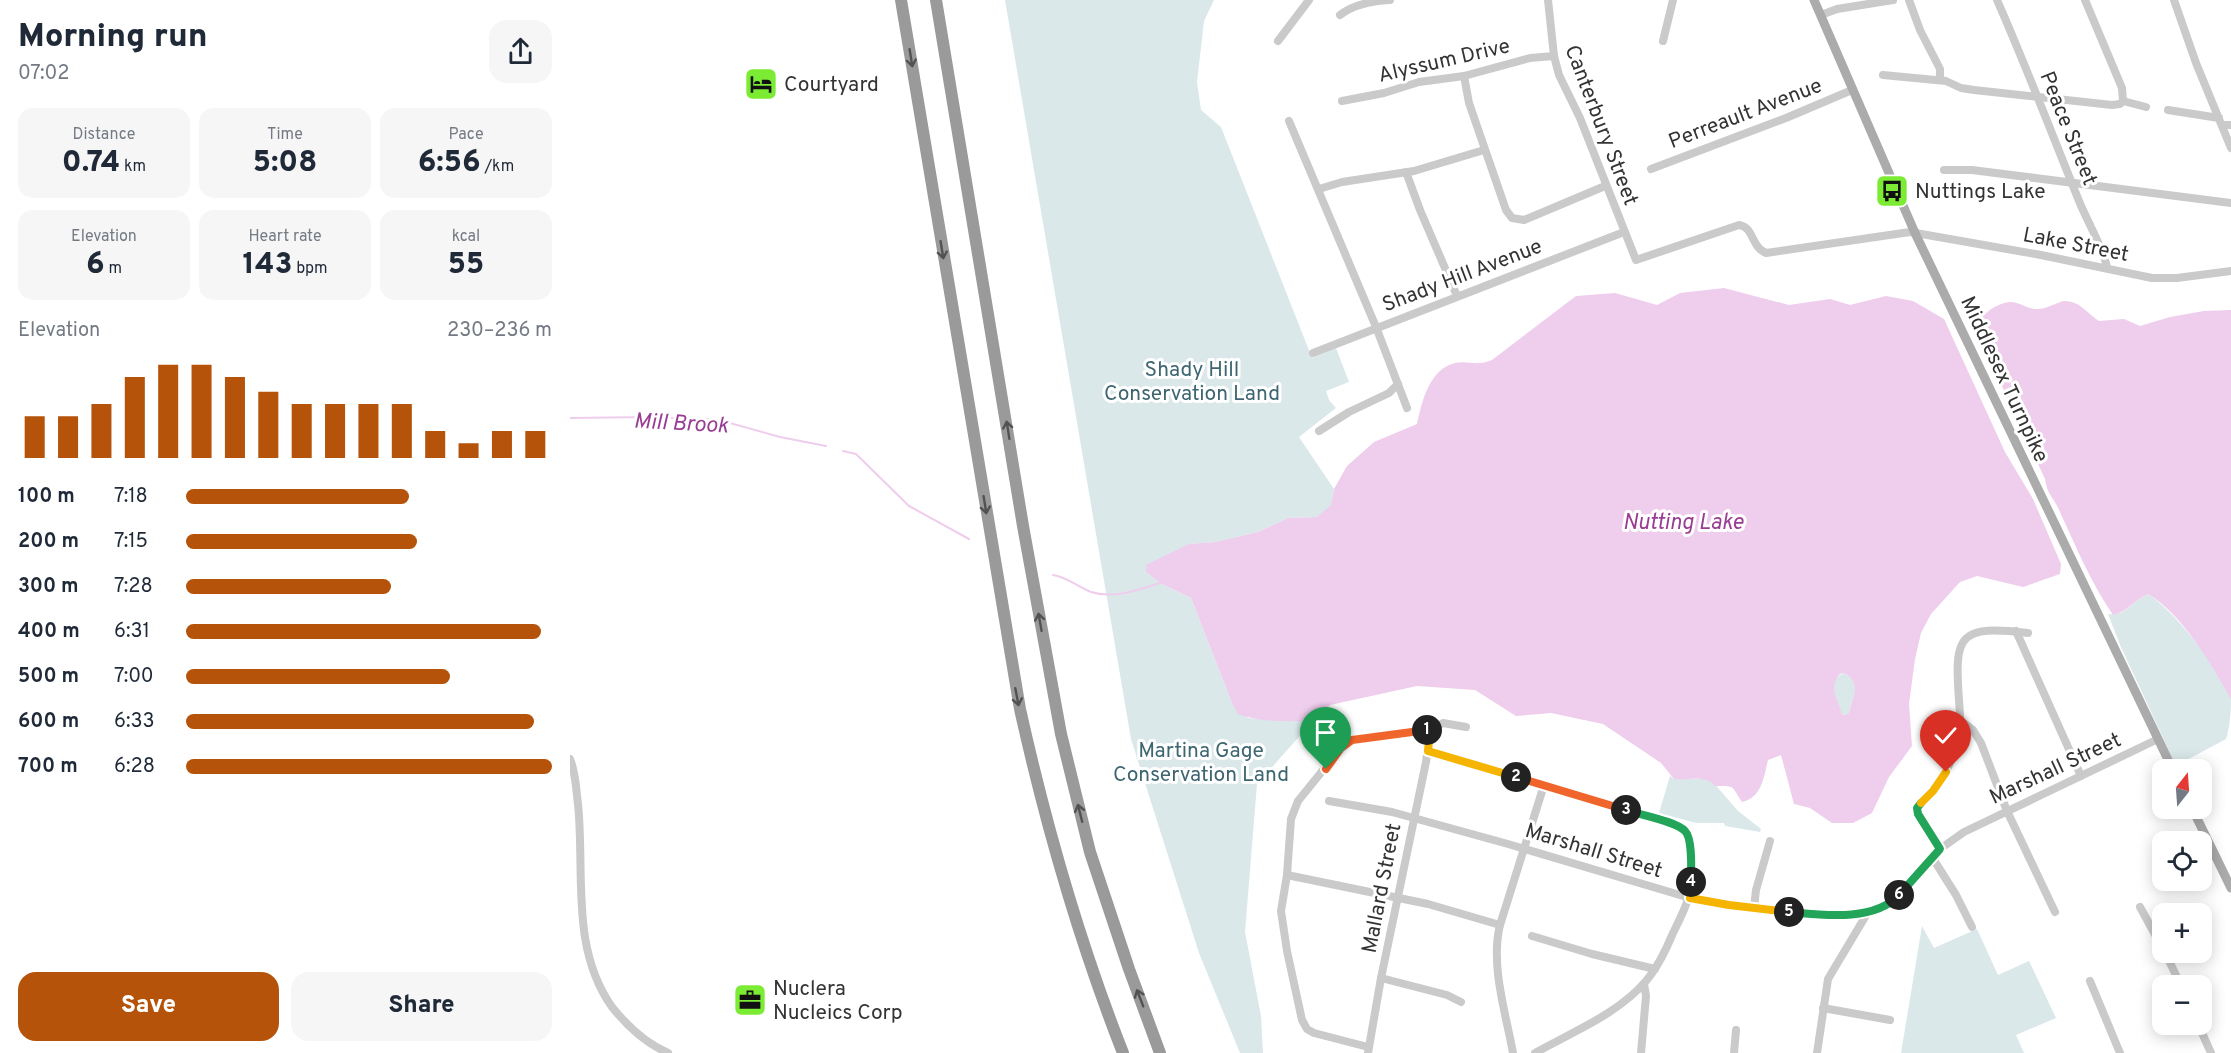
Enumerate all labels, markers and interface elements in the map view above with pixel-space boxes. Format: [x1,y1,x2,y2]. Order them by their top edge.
text: Morning run [18,17,208,59]
button: share [489,20,552,83]
street label: Alyssum Drive [1376,33,1513,90]
street label: Canterbury Street [1558,41,1644,210]
one-way arrow [905,47,916,67]
text: 07:02 [18,61,69,87]
hotel icon: Courtyard [743,66,779,102]
street label: Peace Street [2033,68,2103,190]
place label: Courtyard [784,72,879,99]
street label: Perreault Avenue [1665,73,1826,156]
text: Distance [73,125,135,145]
text: Time [267,125,303,145]
text: Pace [448,125,484,145]
text: 0.74 [62,145,120,182]
text: 5:08 [253,145,317,182]
text: 6:56 [418,145,481,182]
text: km [120,157,146,177]
text: /km [481,157,514,177]
bus stop icon: Nuttings Lake [1874,173,1910,209]
place label: Nuttings Lake [1915,179,2046,206]
street label: Lake Street [2020,222,2131,269]
text: Elevation [71,227,137,247]
text: Heart rate [248,227,322,247]
text: kcal [452,227,480,247]
street label: Shady Hill Avenue [1379,234,1546,319]
one-way arrow [937,240,948,259]
text: 6 [86,247,105,284]
text: 143 [242,247,292,284]
text: 55 [448,247,484,284]
text: m [105,259,122,279]
text: bpm [292,259,328,279]
street label: Middlesex Turnpike [1953,292,2054,467]
text: Elevation [18,318,100,344]
text: 230–236 m [447,318,552,344]
park label: Shady Hill Conservation Land [1104,357,1280,408]
water label: Mill Brook [633,409,730,441]
one-way arrow [1002,420,1013,440]
text: 100 m [18,484,75,510]
text: 7:18 [114,484,148,510]
one-way arrow [979,494,990,514]
water label: Nutting Lake [1623,510,1744,537]
text: 200 m [18,529,79,555]
text: 7:15 [114,529,148,555]
text: 300 m [18,574,79,600]
text: 7:28 [114,574,153,600]
one-way arrow [1034,613,1045,632]
text: 400 m [18,619,80,645]
text: 6:31 [114,619,150,645]
text: 500 m [18,664,79,690]
text: 7:00 [114,664,154,690]
one-way arrow [1012,687,1024,706]
pin [1300,707,1351,769]
text: 600 m [18,709,79,735]
text: 6:33 [114,709,155,735]
pin [1920,710,1971,772]
pin: 1 [1412,715,1442,745]
icon: arrive [1309,716,1342,749]
icon: check [1929,719,1962,752]
text: 1 [1424,720,1430,740]
street label: Marshall Street [1986,727,2126,812]
park label: Martina Gage Conservation Land [1113,738,1289,789]
text: 700 m [18,754,78,780]
text: 6:28 [114,754,155,780]
north arrow [2152,759,2212,819]
map controls [2152,759,2212,1035]
pin: 2 [1501,762,1531,792]
text: 2 [1511,767,1521,787]
pin: 3 [1611,795,1641,825]
text: 3 [1621,800,1631,820]
one-way arrow [1074,803,1086,822]
street label: Marshall Street [1522,818,1665,885]
street label: Mallard Street [1357,821,1408,956]
button: locate [2152,831,2212,891]
pin: 4 [1676,867,1706,897]
text: 4 [1686,872,1696,892]
pin: 6 [1884,880,1914,910]
text: 6 [1894,885,1904,905]
pin: 5 [1774,897,1804,927]
text: 5 [1784,902,1794,922]
button: + [2152,903,2212,963]
button: Save [18,972,279,1041]
button: Share [291,972,552,1041]
button: − [2152,975,2212,1035]
place label: Nuclera Nucleics Corp [773,976,903,1027]
office icon: Nuclera Nucleics Corp [732,982,768,1018]
one-way arrow [1133,989,1144,1008]

